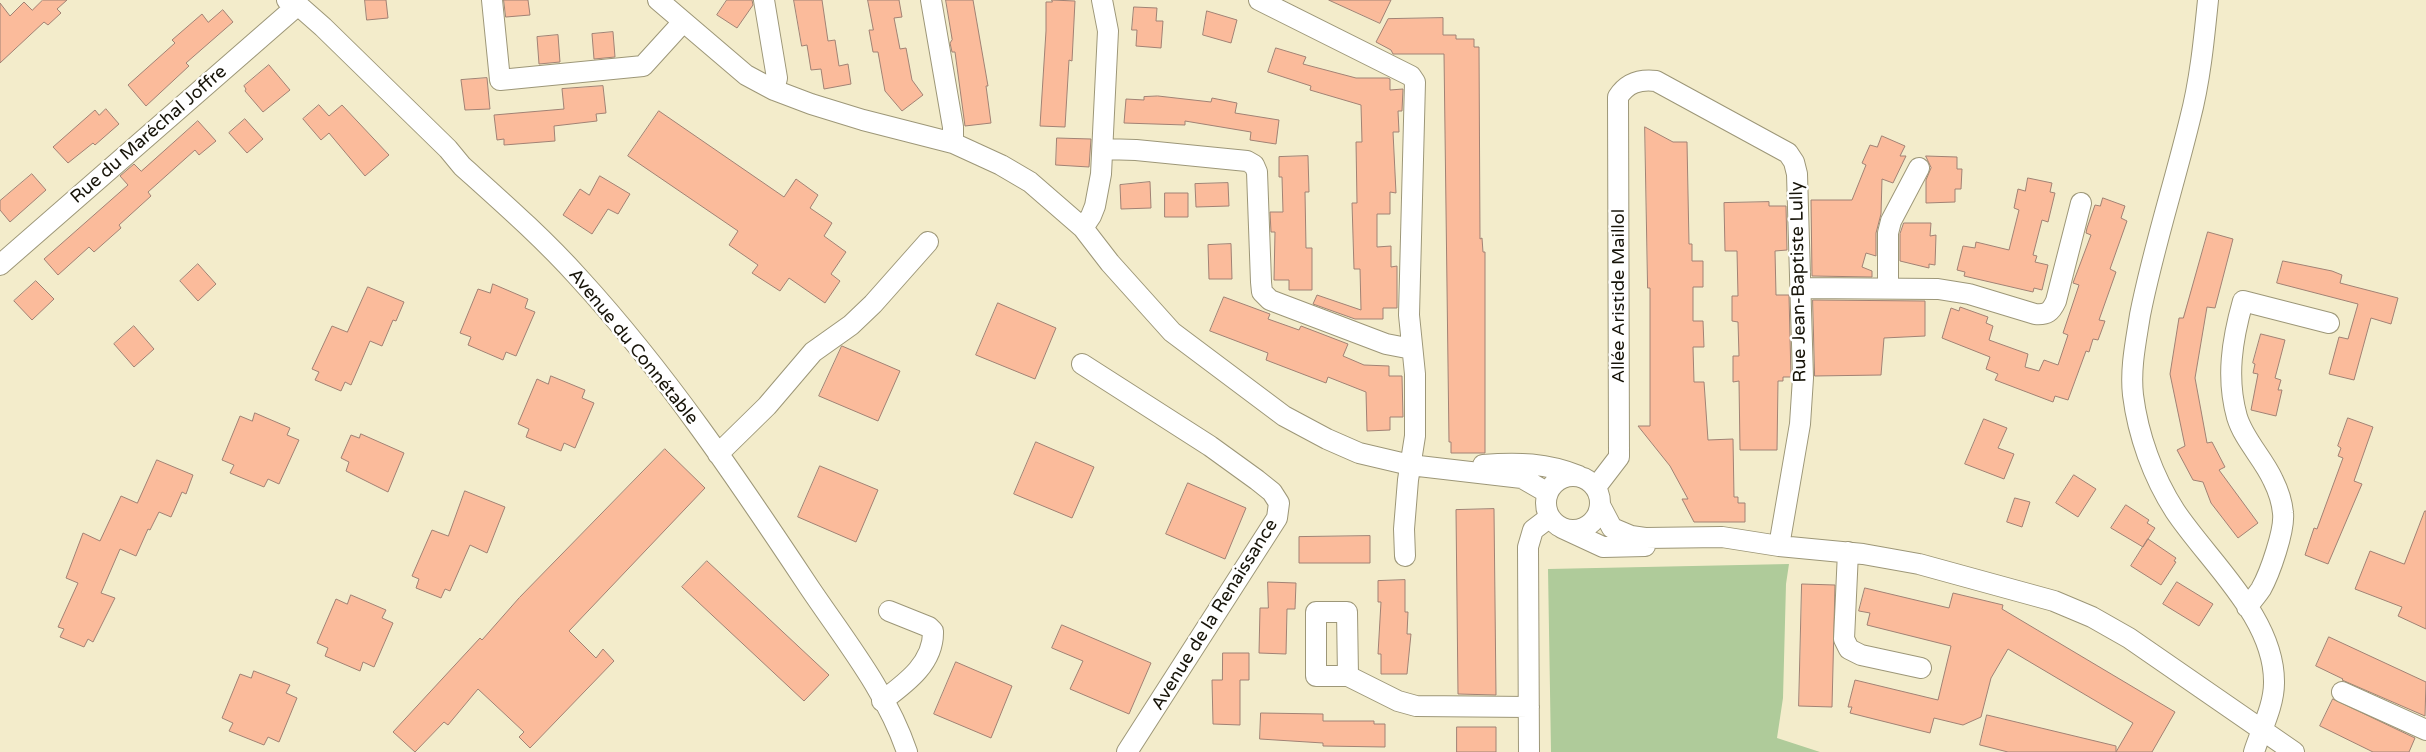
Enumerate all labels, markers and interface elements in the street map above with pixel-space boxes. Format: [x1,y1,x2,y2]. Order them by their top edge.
street label: Rue du Maréchal Joffre [67,61,231,209]
street label: Rue Jean-Baptiste Lully [1786,181,1812,383]
street label: Allée Aristide Maillol [1608,209,1630,383]
street label: Avenue du Connétable [563,265,703,429]
street label: Avenue de la Renaissance [1147,515,1283,715]

